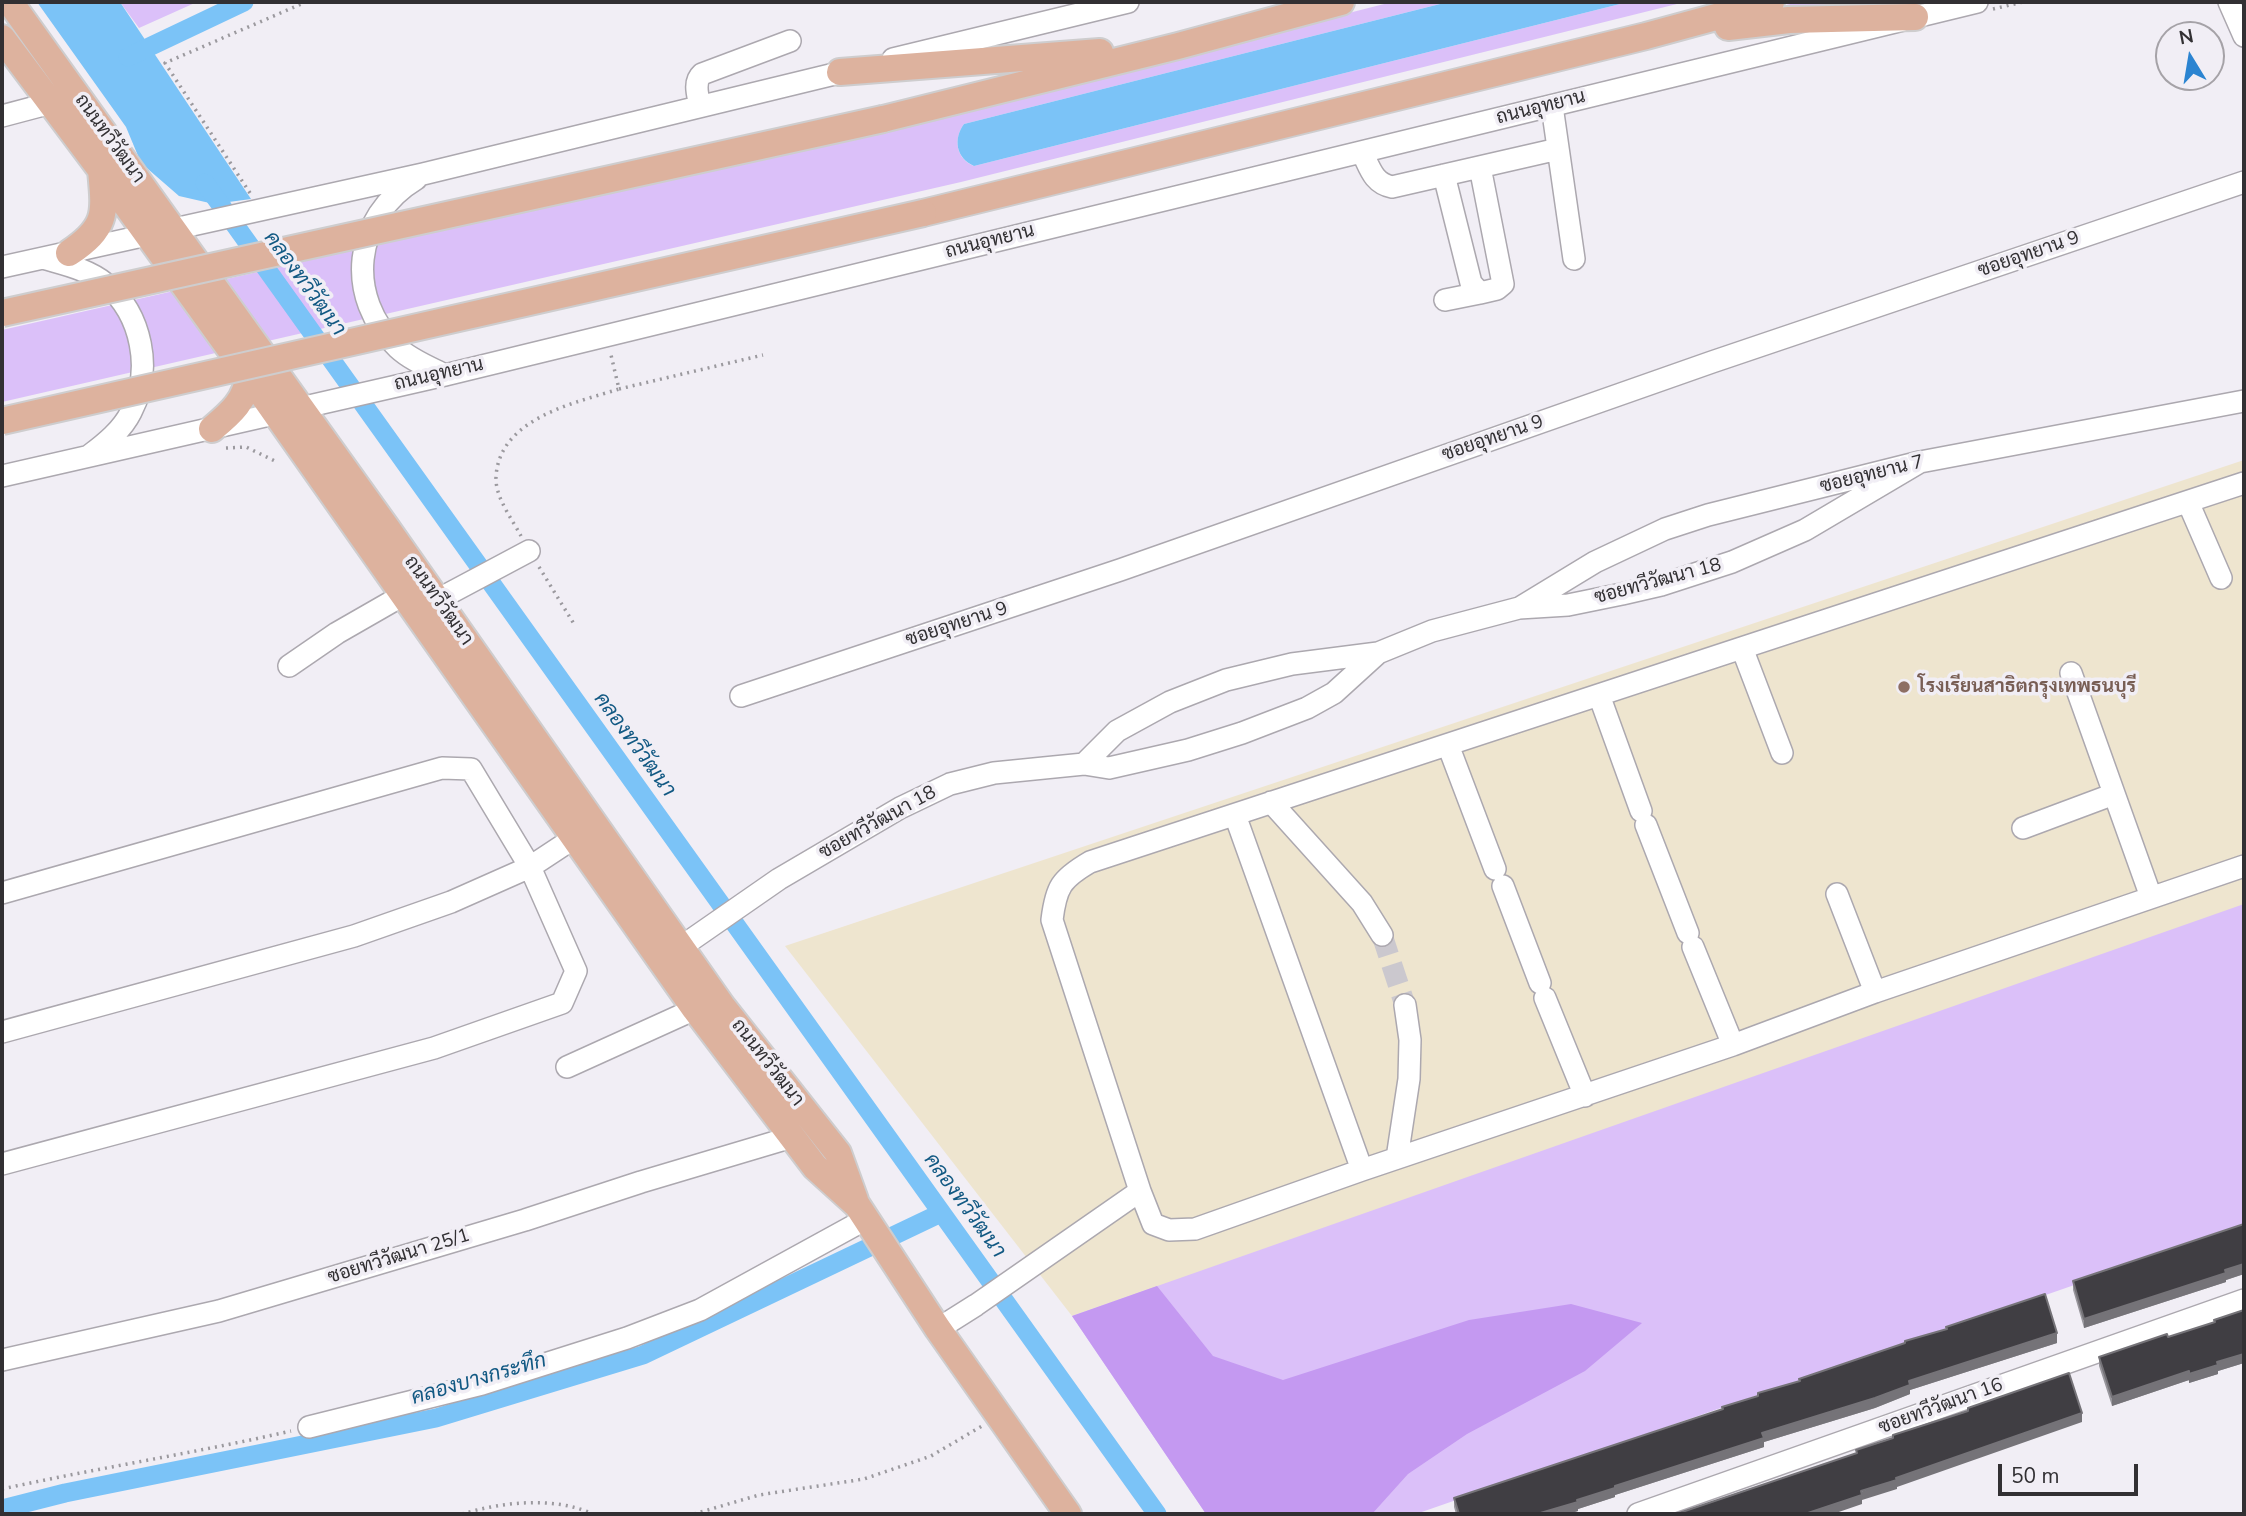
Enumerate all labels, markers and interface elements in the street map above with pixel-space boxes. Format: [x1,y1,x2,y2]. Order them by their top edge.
north arrow [2155,21,2225,91]
text: N [2177,23,2196,51]
street label: ถนนอุทยาน [1494,86,1588,130]
street label: ถนนทวีวัฒนา [69,90,149,188]
street label: ถนนอุทยาน [943,220,1037,264]
water label: คลองทวีวัฒนา [258,227,350,341]
street label: ซอยอุทยาน 9 [1975,227,2083,283]
street label: ถนนอุทยาน [392,354,486,396]
street label: ซอยอุทยาน 9 [1439,411,1547,467]
street label: ซอยอุทยาน 7 [1818,451,1926,499]
street label: ถนนทวีวัฒนา [399,552,477,650]
street label: ซอยทวีวัฒนา 18 [1592,554,1724,610]
street label: ซอยอุทยาน 9 [903,598,1011,652]
place label: โรงเรียนสาธิตกรุงเทพธนบุรี [1918,676,2136,698]
marker: โรงเรียนสาธิตกรุงเทพธนบุรี [1896,679,1912,695]
water label: คลองทวีวัฒนา [588,688,680,802]
street label: ซอยทวีวัฒนา 18 [815,781,941,865]
street label: ถนนทวีวัฒนา [726,1015,808,1111]
water label: คลองทวีวัฒนา [918,1149,1010,1263]
street label: ซอยทวีวัฒนา 25/1 [325,1225,473,1289]
water label: คลองบางกระทึก [409,1349,549,1411]
street label: ซอยทวีวัฒนา 16 [1876,1374,2006,1440]
scale bar [2001,1450,2141,1494]
text: 50 m [2011,1462,2060,1490]

